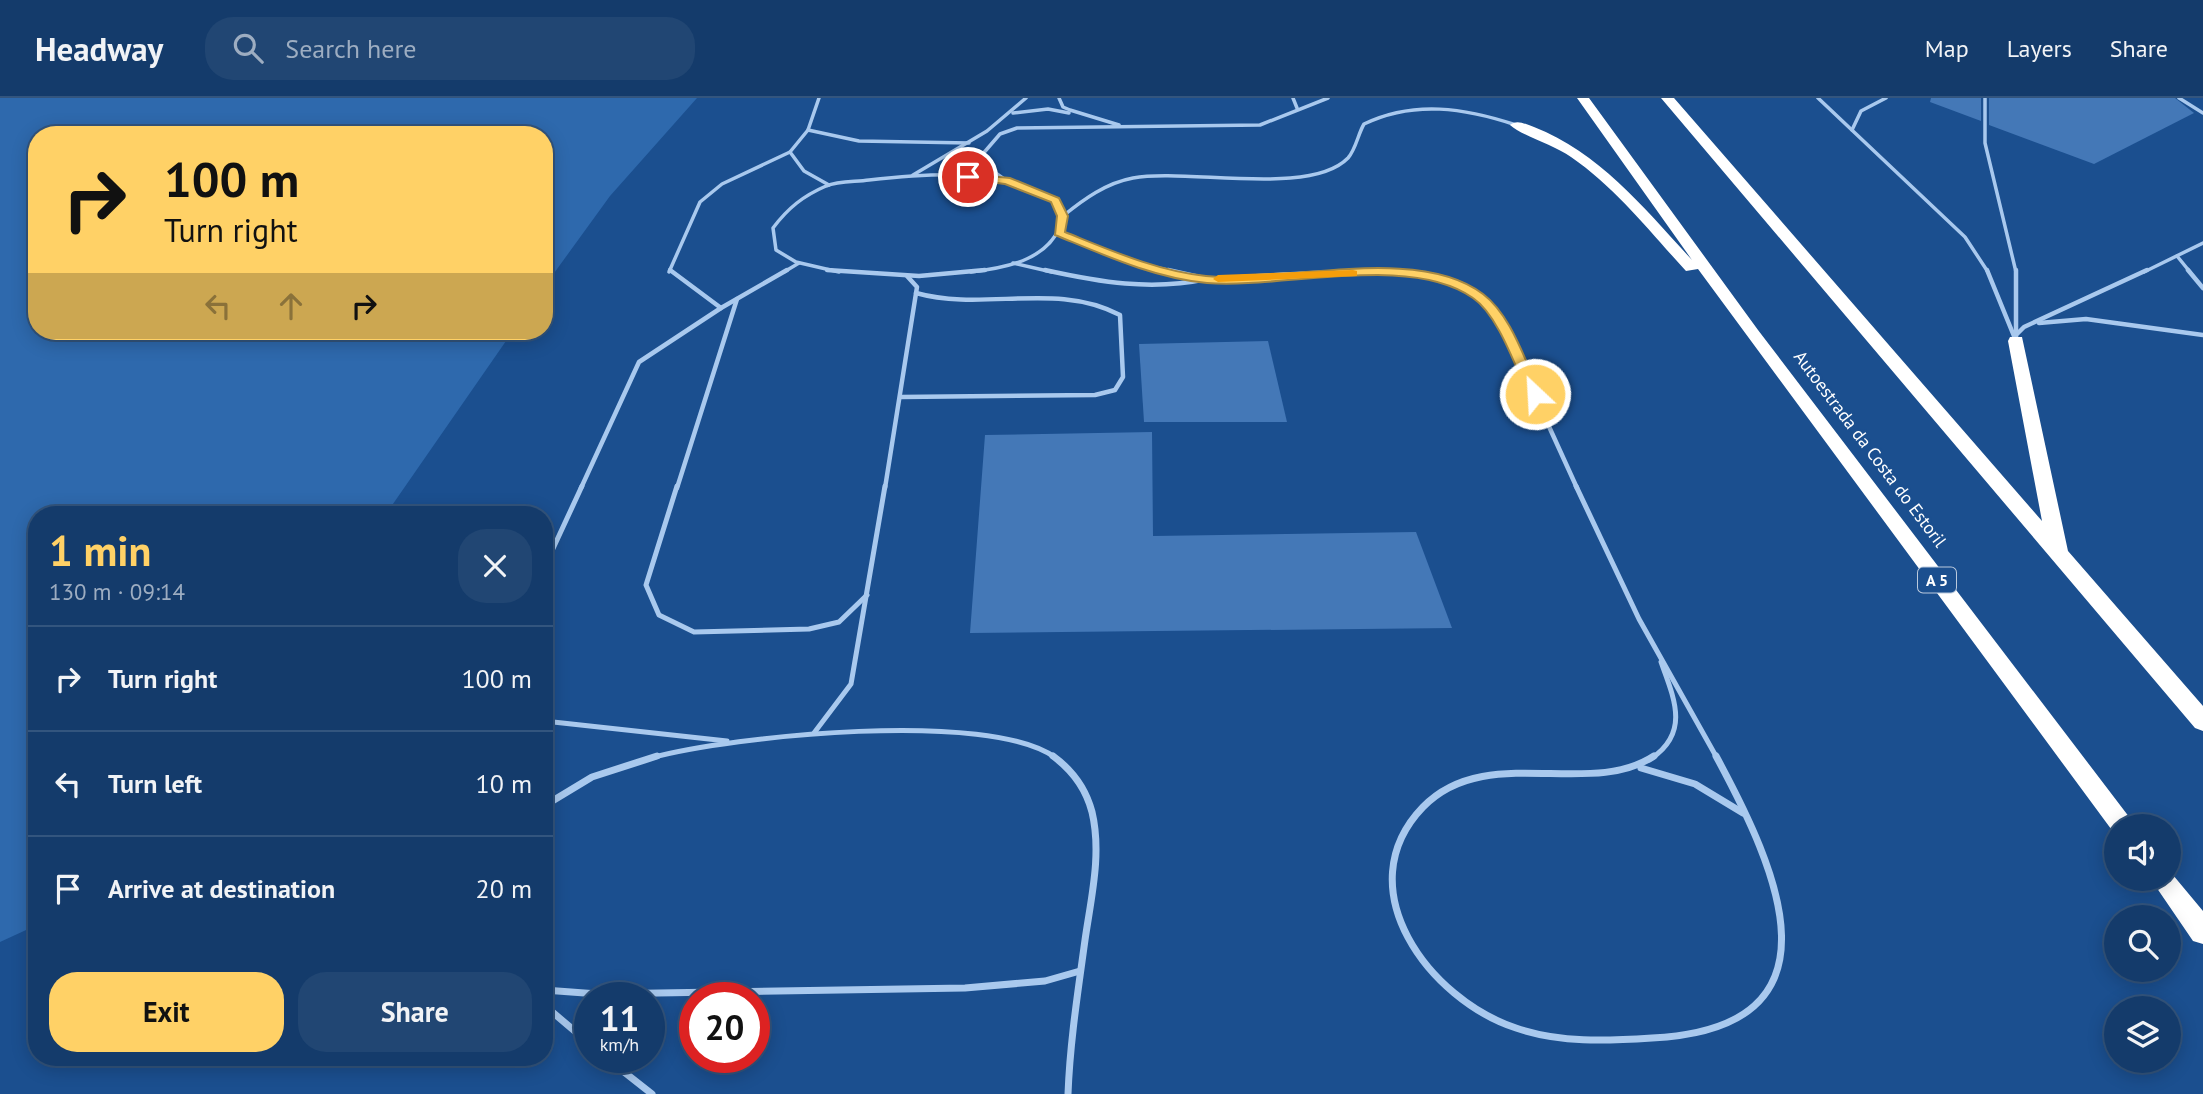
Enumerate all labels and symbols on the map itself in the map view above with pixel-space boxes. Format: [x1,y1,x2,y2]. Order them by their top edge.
pin [938,147,998,207]
street label: Autoestrada da Costa do Estoril [1789,346,1952,552]
position arrow [1498,357,1572,431]
road number: A 5 [1918,568,1956,593]
speed limit sign: 20 [679,982,770,1073]

